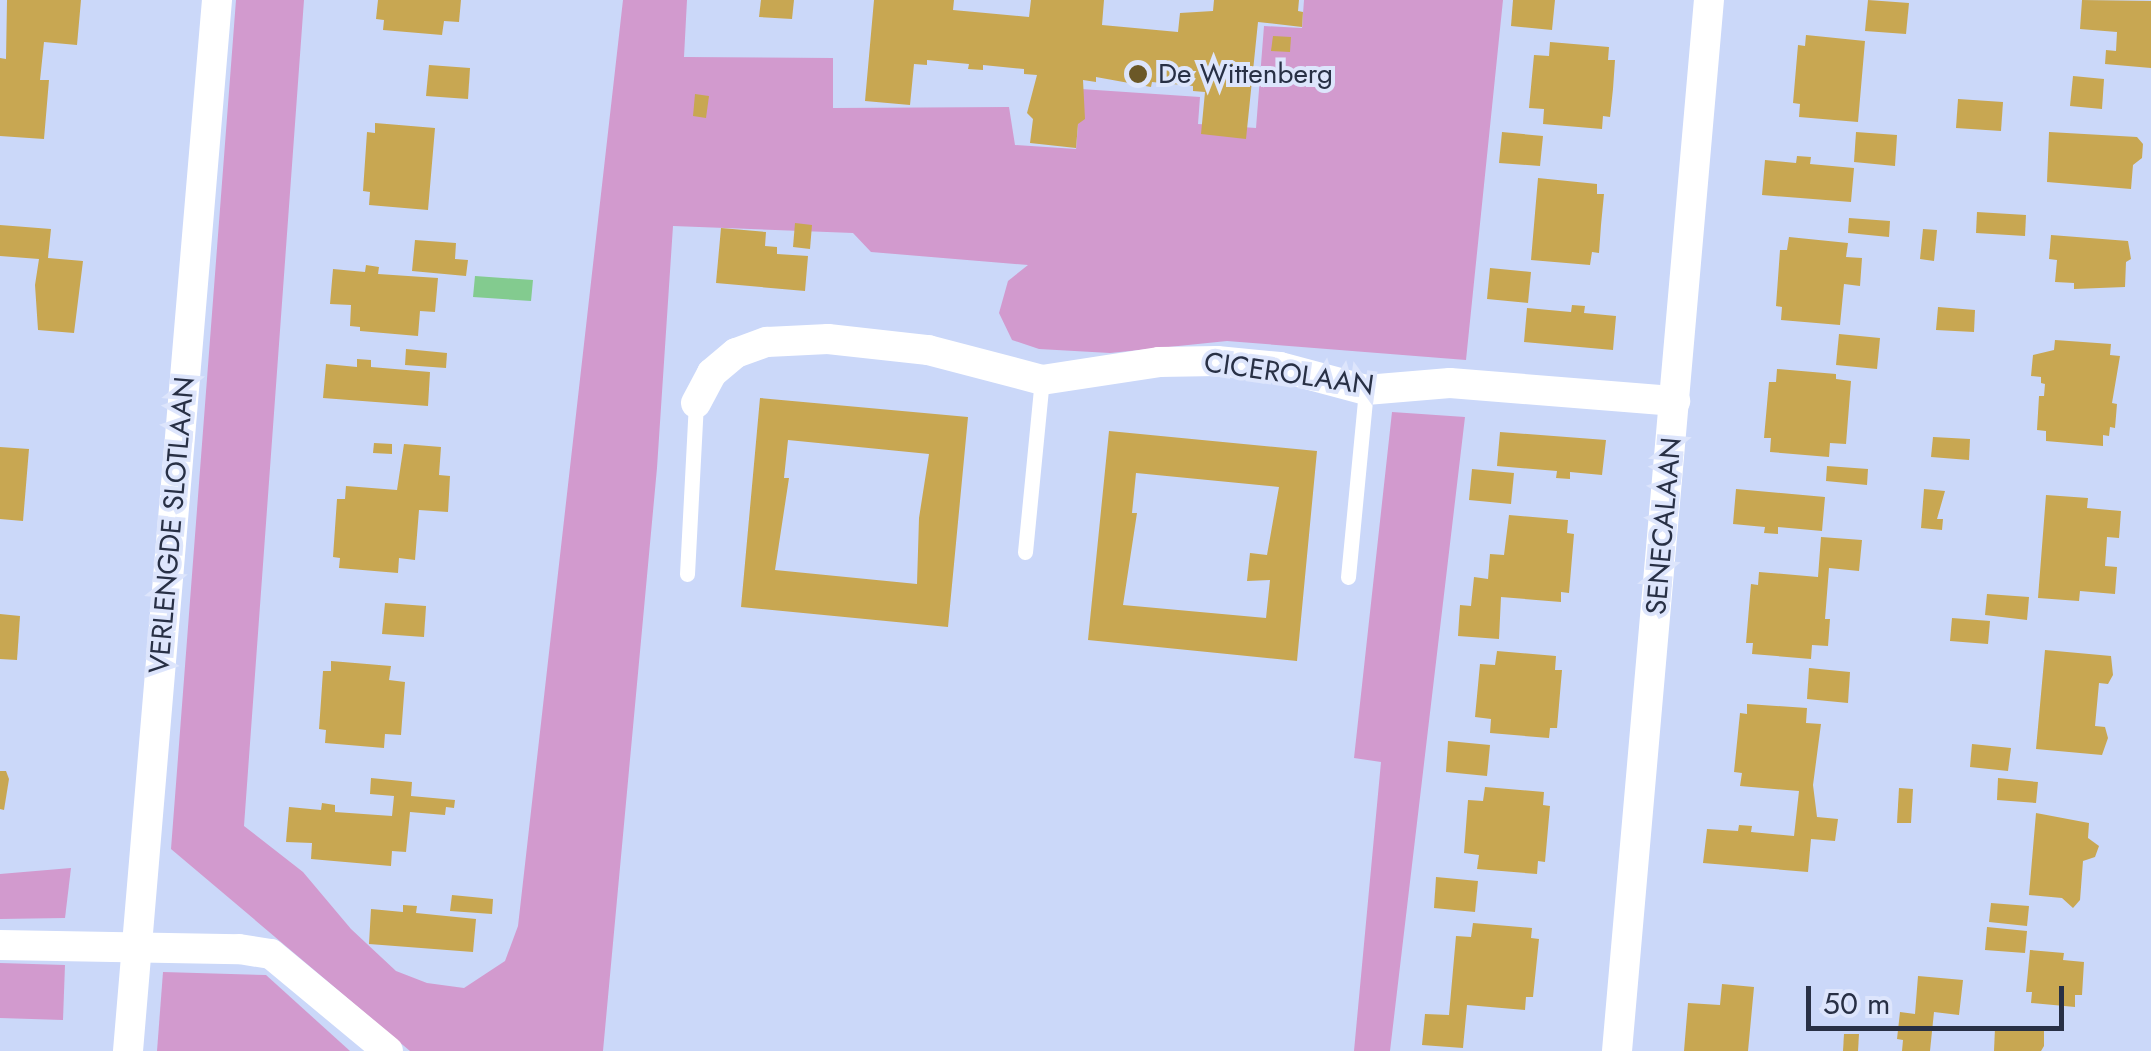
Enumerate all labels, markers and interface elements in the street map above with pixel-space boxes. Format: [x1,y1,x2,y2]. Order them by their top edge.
place label: De Wittenberg [1158,57,1333,91]
marker: De Wittenberg [1127,63,1149,85]
street label: CICEROLAAN [1202,345,1376,403]
street label: VERLENGDE SLOTLAAN [142,375,202,675]
street label: SENECALAAN [1640,436,1688,616]
scale bar [1811,966,2068,1028]
text: 50 m [1823,982,1890,1025]

